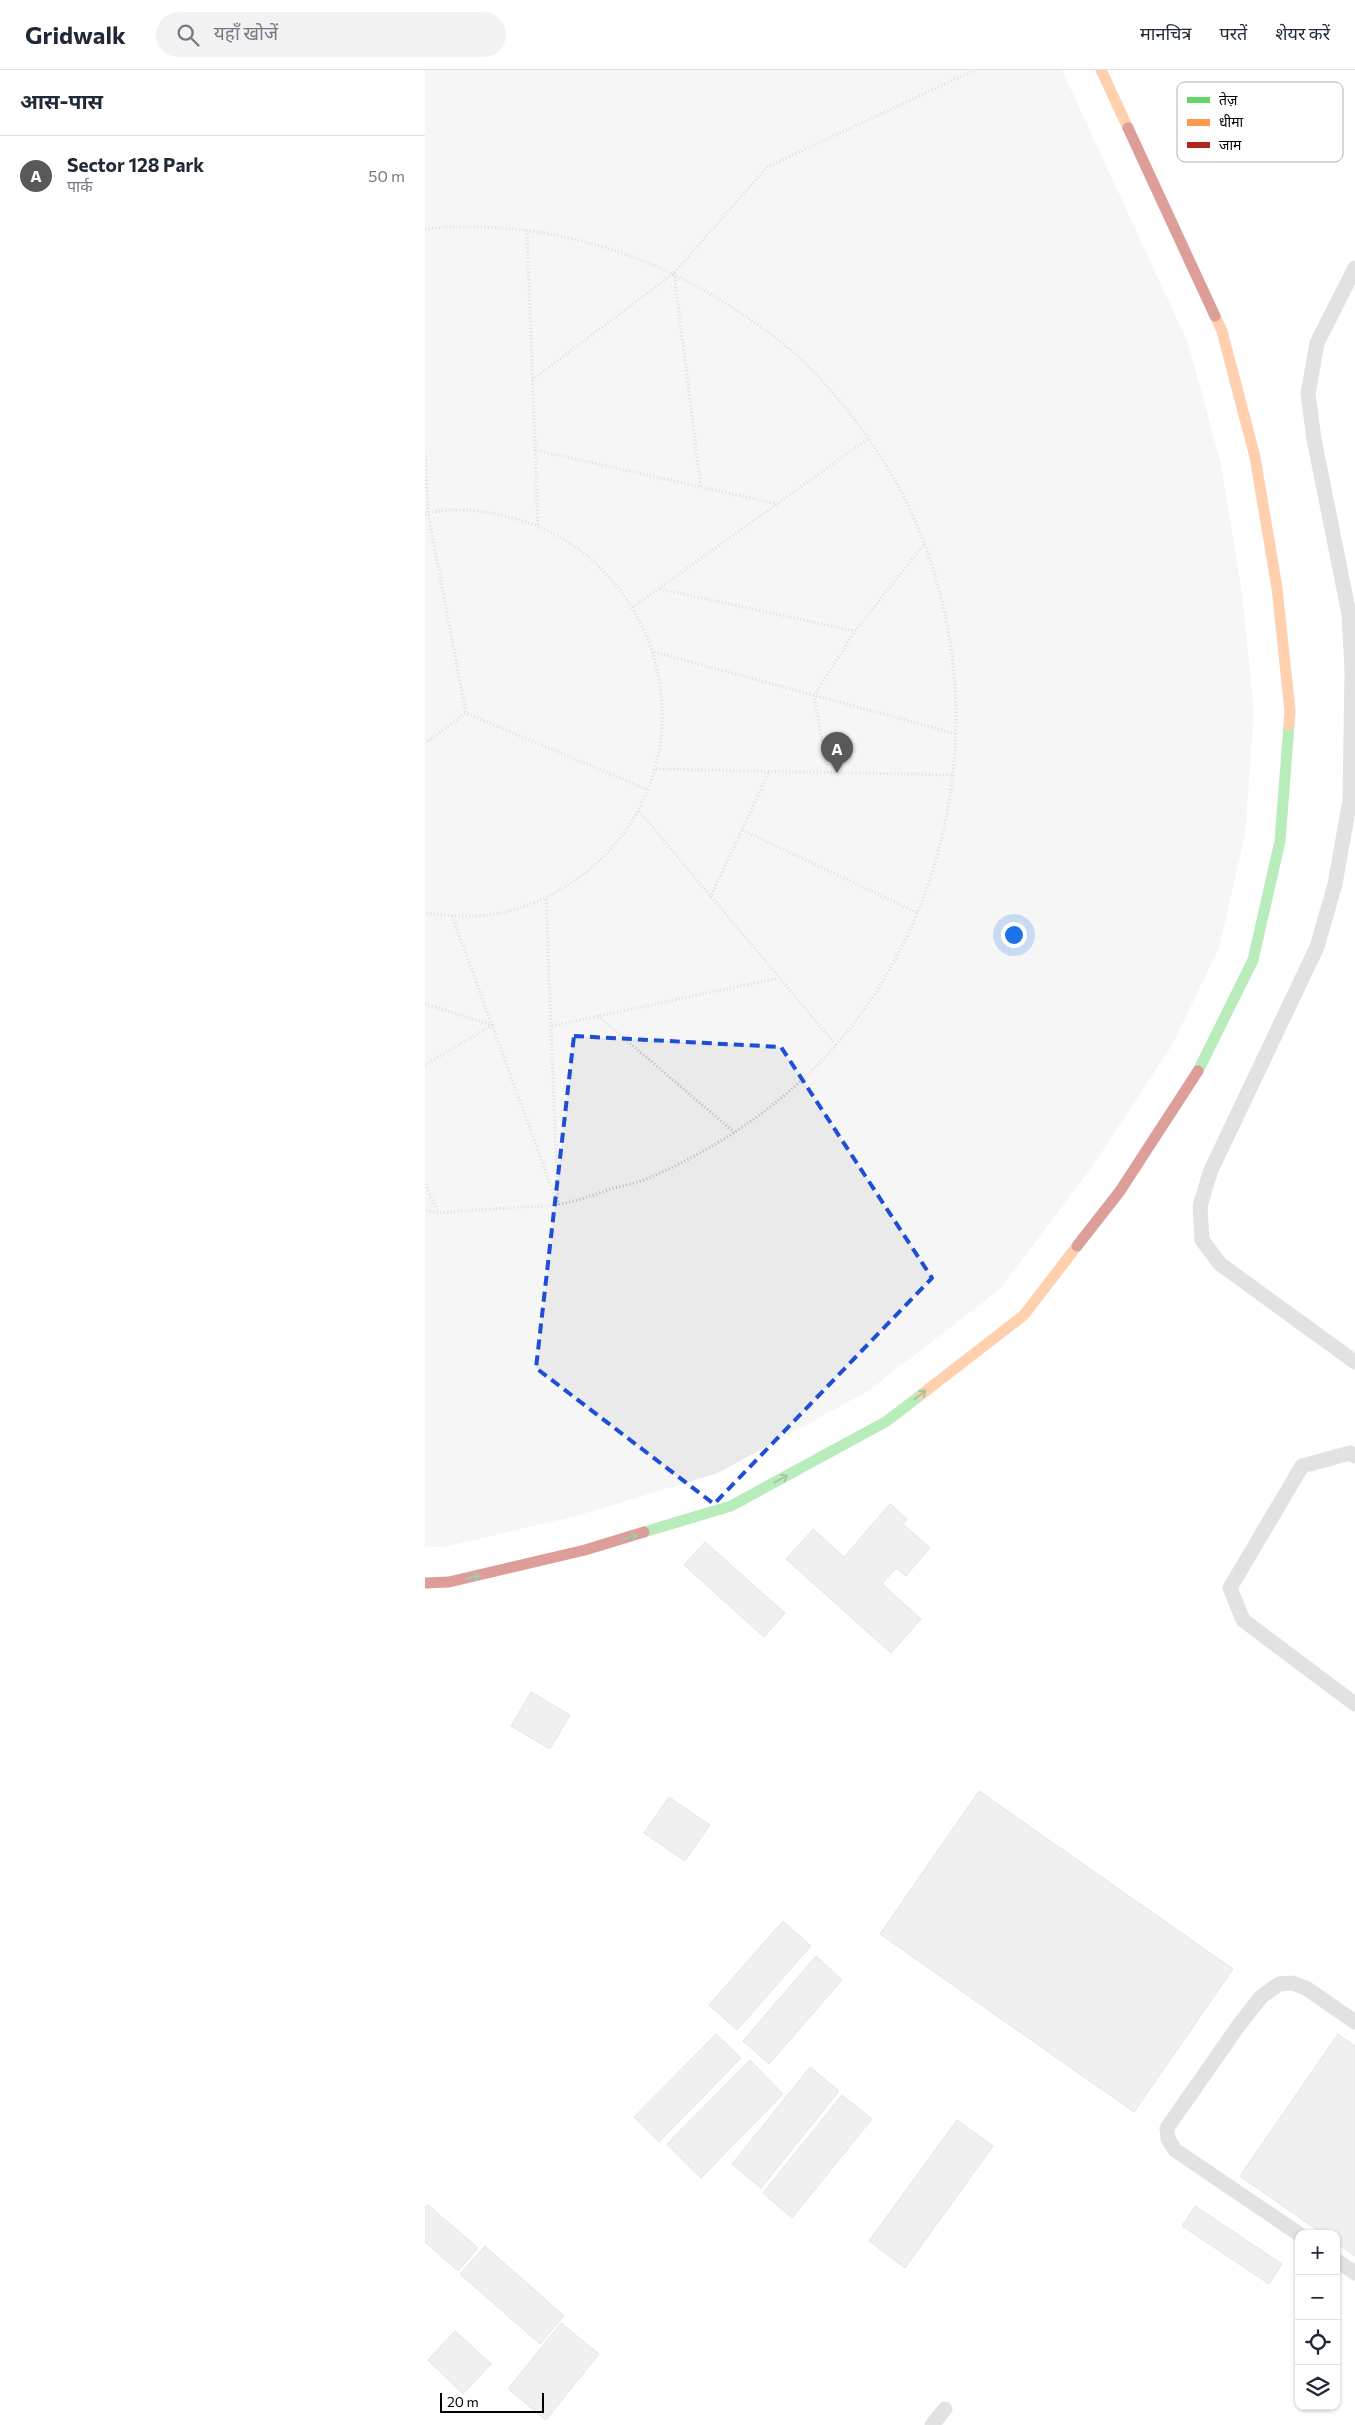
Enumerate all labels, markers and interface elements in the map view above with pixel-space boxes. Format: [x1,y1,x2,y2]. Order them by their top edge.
search box [156,12,506,57]
text: Gridwalk [25,20,126,49]
icon: search [174,21,202,49]
text: यहाँ खोजें [214,21,278,44]
text: मानचित्र [1140,22,1191,44]
text: परतें [1219,22,1247,44]
text: शेयर करें [1275,22,1330,44]
legend [1177,82,1343,162]
text: आस-पास [20,88,103,113]
text: तेज़ [1219,91,1238,108]
text: धीमा [1219,113,1244,130]
text: जाम [1219,136,1242,153]
text: Sector 128 Park [67,153,204,176]
text: A [30,166,42,185]
text: 50 m [368,166,405,185]
text: पार्क [67,176,93,195]
pin: A [821,732,853,773]
your location [1001,922,1027,948]
one-way arrow [913,1389,926,1400]
one-way arrow [774,1473,788,1483]
one-way arrow [622,1531,638,1541]
one-way arrow [465,1572,481,1581]
map controls [1295,2230,1340,2410]
button: + [1295,2230,1340,2275]
button: − [1295,2275,1340,2320]
button: locate [1295,2320,1340,2365]
button: layers [1295,2365,1340,2410]
scale bar [440,2390,544,2413]
text: 20 m [447,2393,479,2410]

